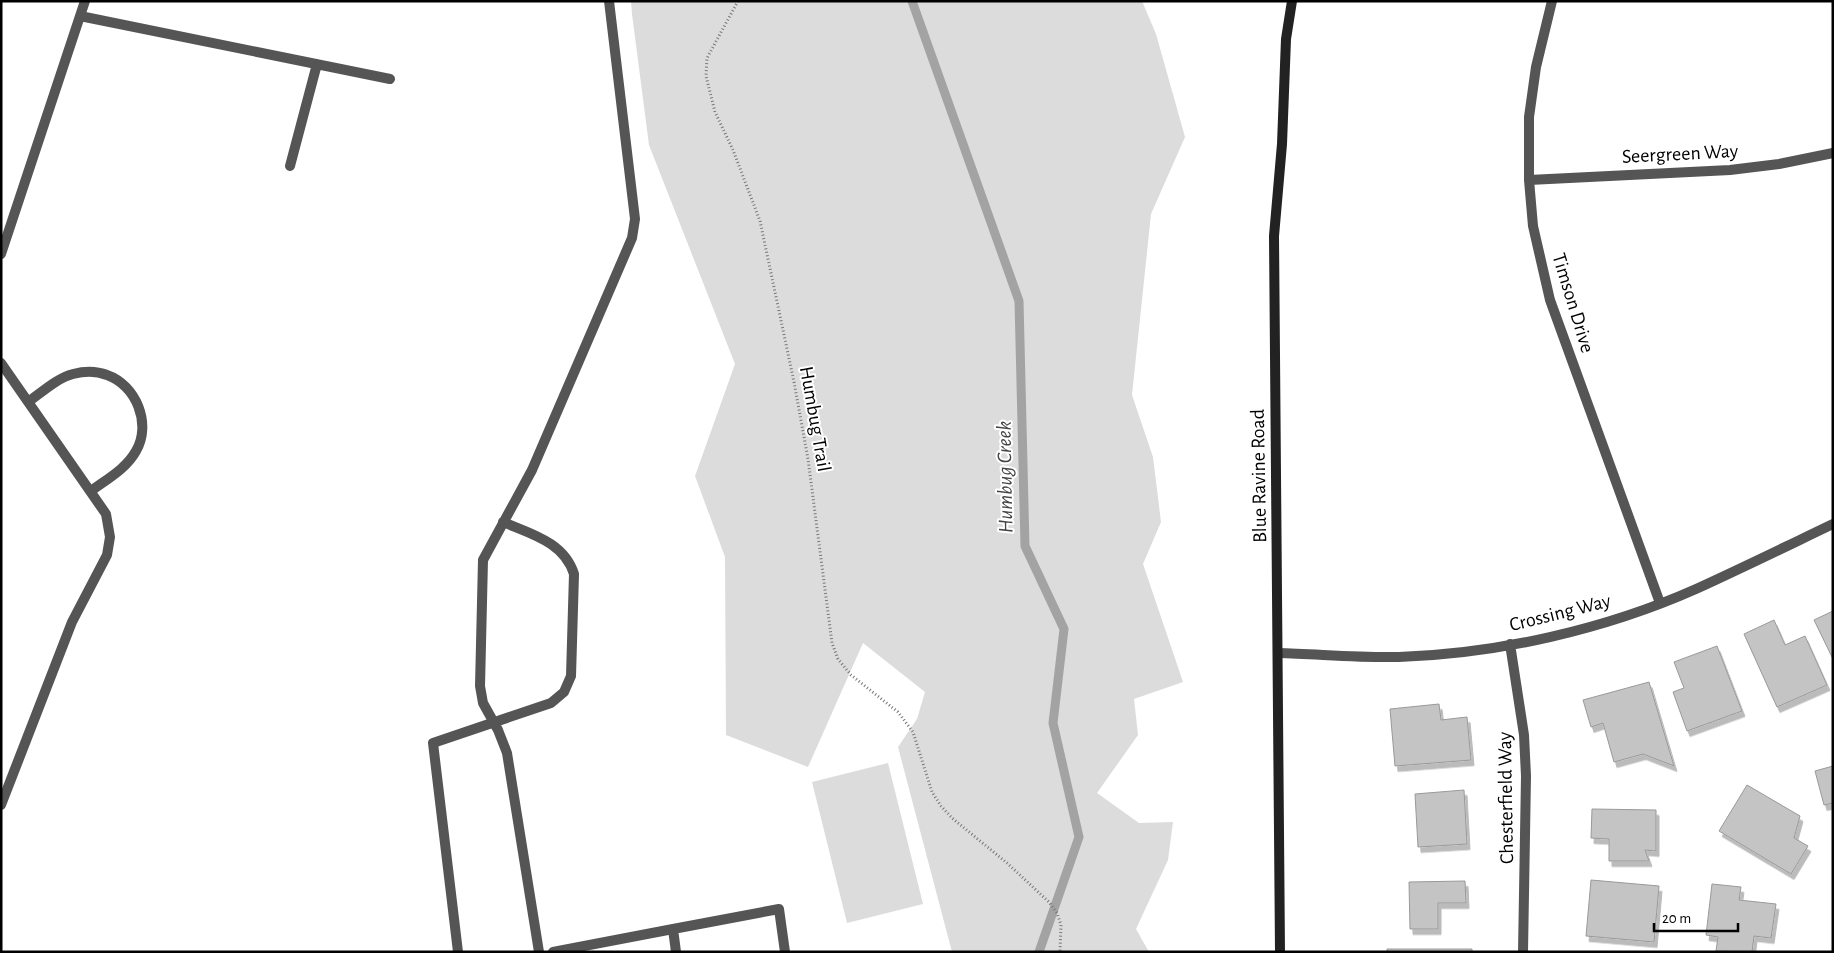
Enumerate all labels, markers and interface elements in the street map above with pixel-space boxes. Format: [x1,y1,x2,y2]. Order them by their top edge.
street label: Seergreen Way [1621,141,1739,167]
street label: Timson Drive [1548,251,1598,355]
street label: Humbug Trail [796,365,834,473]
street label: Blue Ravine Road [1248,409,1270,543]
water label: Humbug Creek [994,420,1016,533]
street label: Crossing Way [1507,591,1613,635]
street label: Chesterfield Way [1495,731,1517,864]
scale bar [1654,900,1738,932]
text: 20 m [1662,911,1691,926]

